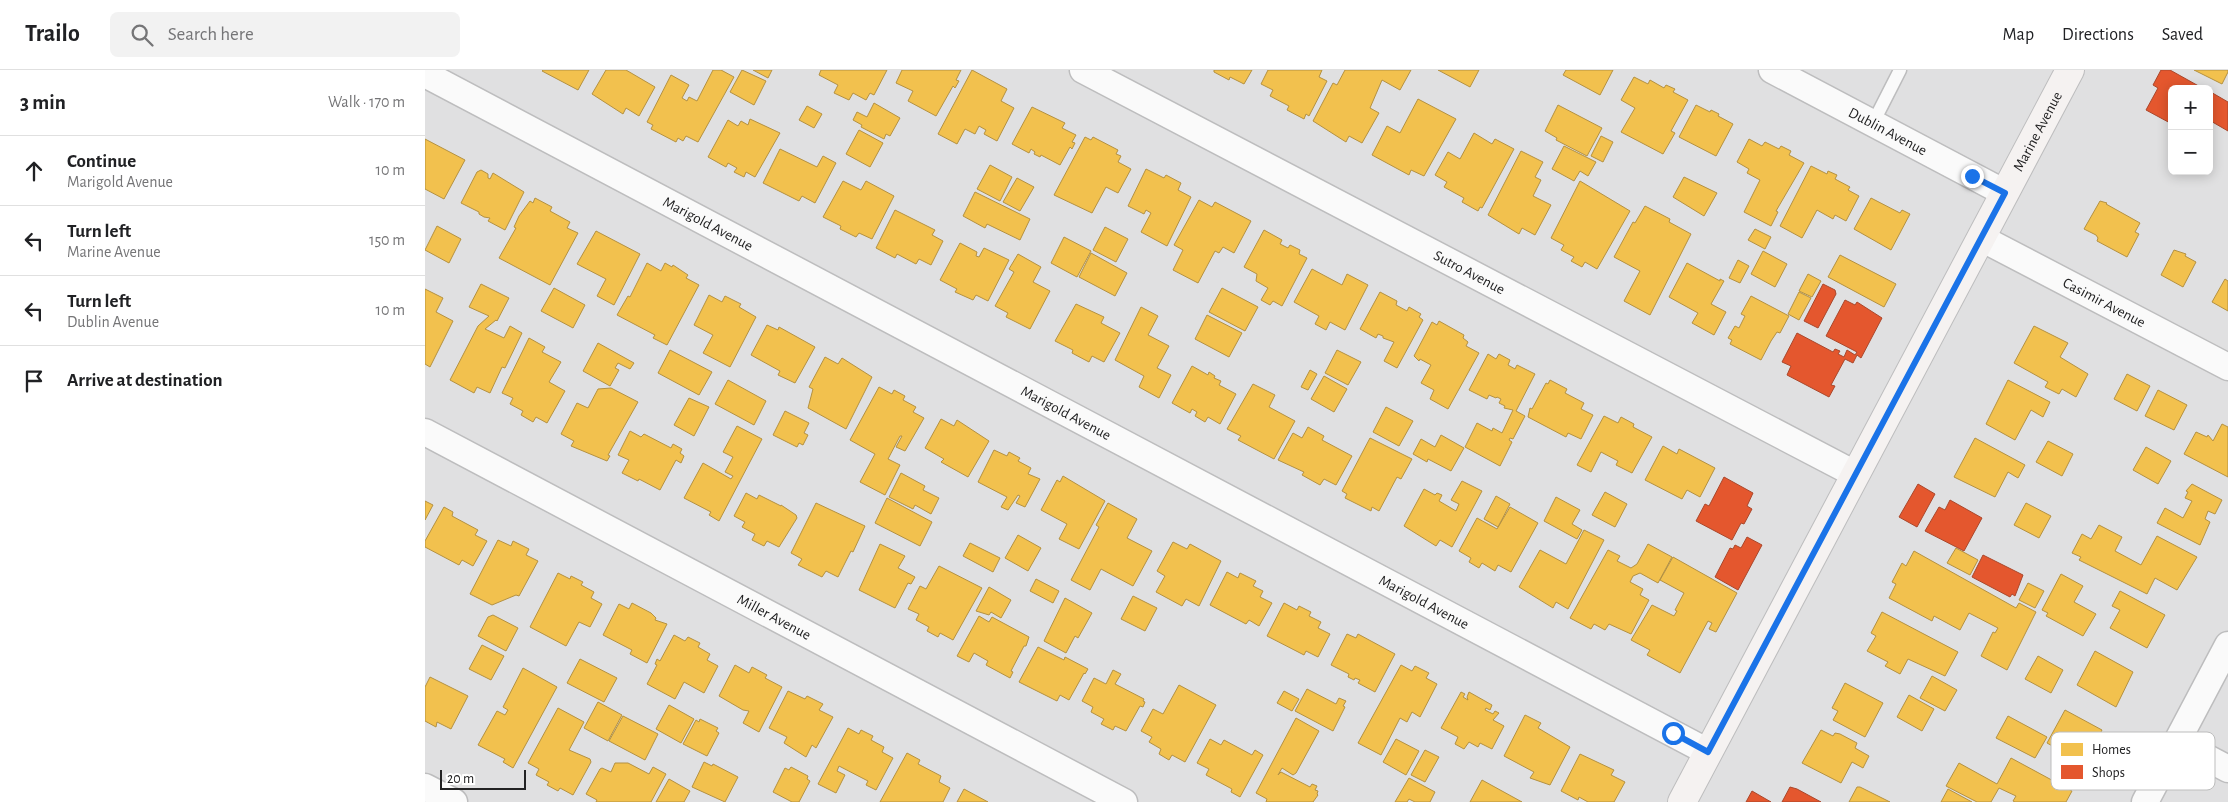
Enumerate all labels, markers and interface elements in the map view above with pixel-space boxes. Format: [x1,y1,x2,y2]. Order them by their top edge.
search box [110,12,460,57]
icon: search [128,21,156,49]
text: Trailo [25,22,80,46]
text: Search here [168,25,254,44]
text: Map [2003,26,2034,44]
text: Directions [2062,26,2134,44]
text: Saved [2162,26,2203,44]
map controls [2168,85,2213,175]
button: + [2168,85,2213,130]
street label: Marine Avenue [2010,89,2065,174]
text: 3 min [20,92,66,113]
text: Walk · 170 m [328,94,405,110]
street label: Dublin Avenue [1846,104,1930,158]
button: − [2168,130,2213,175]
text: Continue [67,152,136,171]
icon: ahead [20,157,48,185]
text: 10 m [376,162,405,178]
route end [1961,165,1984,188]
text: Marigold Avenue [67,174,173,190]
street label: Marigold Avenue [660,194,755,253]
text: Turn left [67,222,131,241]
icon: left [20,227,48,255]
text: 150 m [369,232,405,248]
text: Marine Avenue [67,244,161,260]
street label: Sutro Avenue [1431,247,1507,297]
street label: Casimir Avenue [2061,275,2148,330]
text: Turn left [67,292,131,311]
icon: left [20,297,48,325]
text: 10 m [376,302,405,318]
text: Dublin Avenue [67,314,159,330]
icon: arrive [20,367,48,395]
text: Arrive at destination [67,371,223,390]
street label: Marigold Avenue [1019,383,1114,443]
street label: Marigold Avenue [1377,572,1472,632]
street label: Miller Avenue [735,591,813,642]
route start [1662,722,1685,745]
legend [2051,732,2215,790]
text: Homes [2092,743,2131,757]
text: Shops [2092,766,2125,780]
scale bar [440,767,526,790]
text: 20 m [447,772,474,786]

